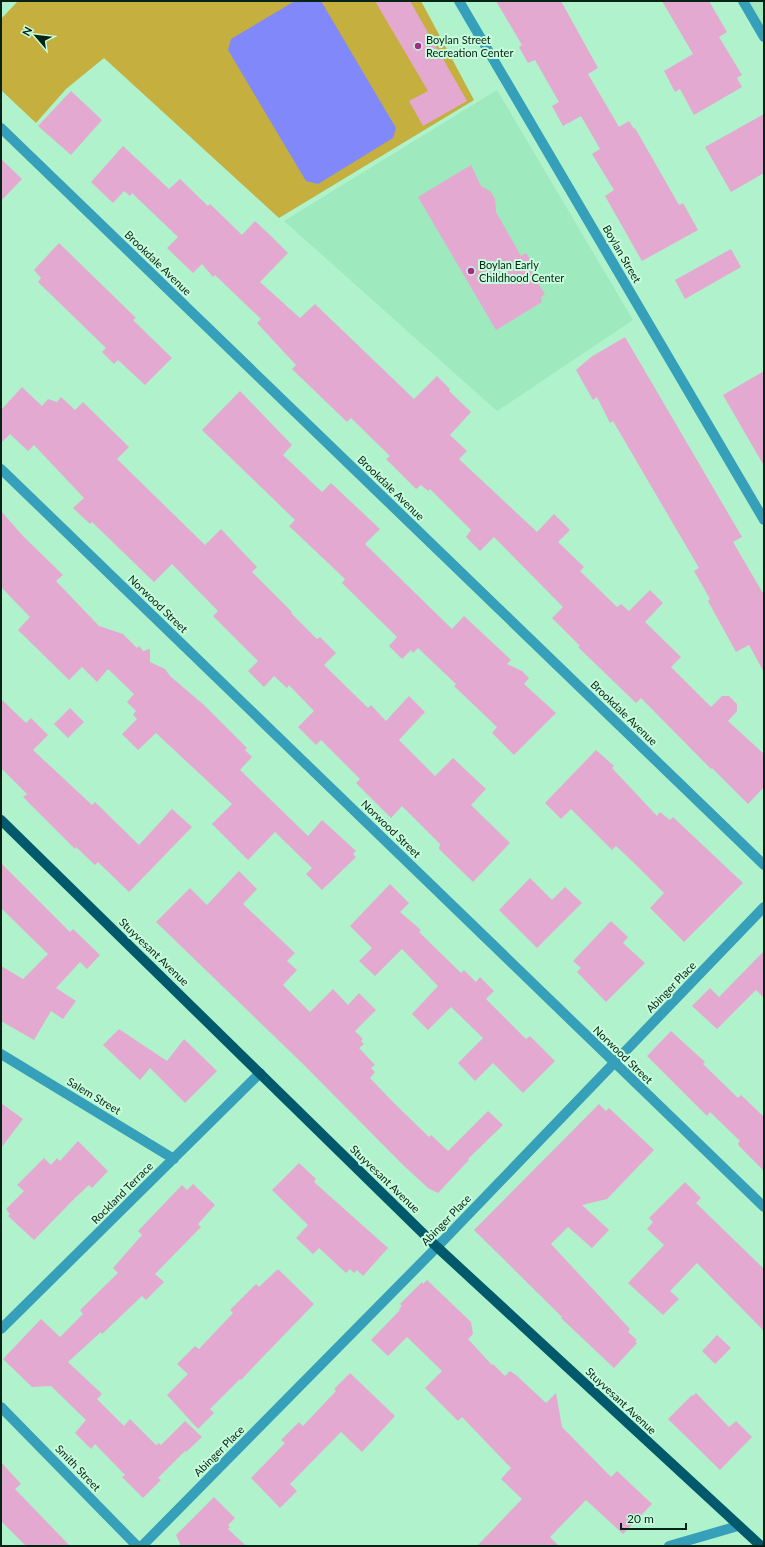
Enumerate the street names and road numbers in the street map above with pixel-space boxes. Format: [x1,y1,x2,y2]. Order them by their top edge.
street label: Boylan Street [601,222,644,285]
street label: Brookdale Avenue [122,228,194,298]
street label: Brookdale Avenue [355,453,427,523]
street label: Norwood Street [126,572,191,635]
street label: Brookdale Avenue [588,678,660,748]
street label: Norwood Street [359,797,424,860]
street label: Stuyvesant Avenue [117,915,192,988]
street label: Abinger Place [643,958,698,1015]
street label: Norwood Street [591,1023,656,1086]
street label: Salem Street [65,1074,124,1117]
street label: Stuyvesant Avenue [348,1142,423,1215]
street label: Rockland Terrace [88,1159,155,1226]
street label: Abinger Place [418,1191,473,1248]
street label: Stuyvesant Avenue [583,1365,660,1437]
street label: Abinger Place [191,1423,247,1479]
street label: Smith Street [53,1442,104,1494]

